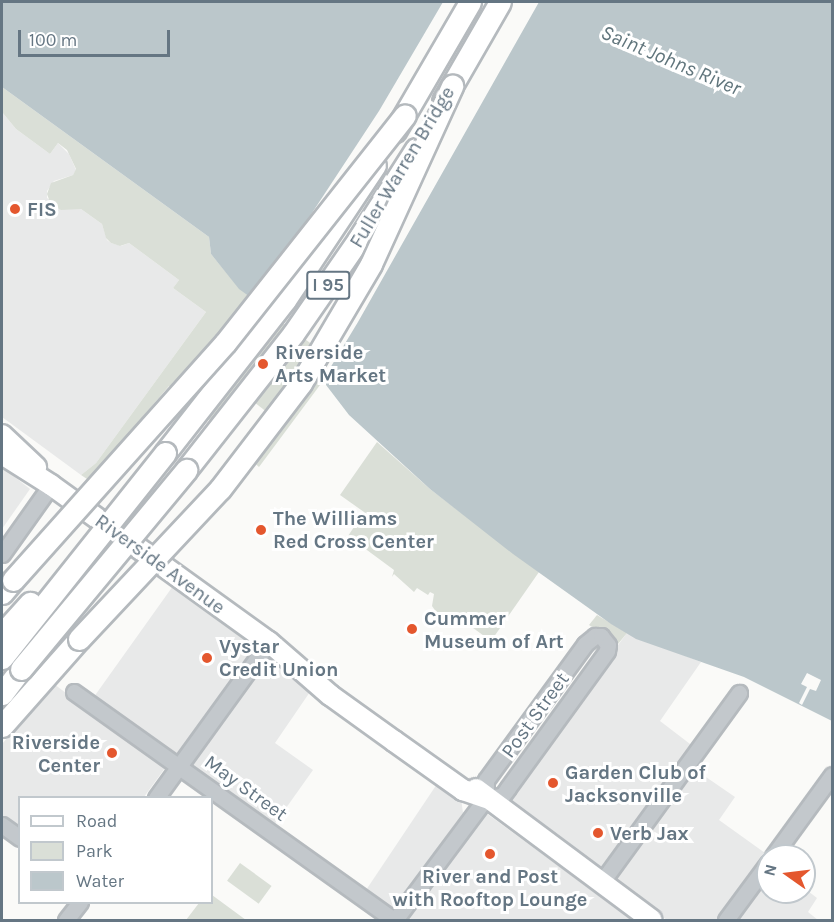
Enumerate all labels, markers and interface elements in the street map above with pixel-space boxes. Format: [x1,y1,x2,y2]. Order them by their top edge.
scale bar [21,18,172,56]
water label: Saint Johns River [597,19,745,101]
text: 100 m [29,29,77,51]
street label: Fuller Warren Bridge [344,82,460,252]
place label: FIS [27,197,57,221]
marker: FIS [8,202,22,216]
road number: I 95 [306,270,350,300]
place label: Riverside Arts Market [275,340,386,387]
marker: Riverside Arts Market [256,357,270,371]
place label: The Williams Red Cross Center [273,506,434,553]
street label: Riverside Avenue [90,509,230,619]
marker: The Williams Red Cross Center [254,523,268,537]
place label: Cummer Museum of Art [424,606,564,653]
marker: Cummer Museum of Art [405,622,419,636]
place label: Vystar Credit Union [219,634,339,681]
marker: Vystar Credit Union [200,651,214,665]
street label: Post Street [496,668,574,762]
place label: Riverside Center [12,730,100,777]
marker: Riverside Center [105,746,119,760]
street label: May Street [200,750,292,826]
place label: Garden Club of Jacksonville [565,760,706,807]
marker: Garden Club of Jacksonville [546,776,560,790]
legend [18,796,213,904]
text: Road [76,810,117,832]
place label: Verb Jax [610,821,689,845]
marker: Verb Jax [591,826,605,840]
text: Park [76,840,113,862]
north arrow [756,844,816,904]
marker: River and Post with Rooftop Lounge [483,847,497,861]
text: N [759,862,781,878]
place label: River and Post with Rooftop Lounge [393,864,587,911]
text: Water [76,870,124,892]

